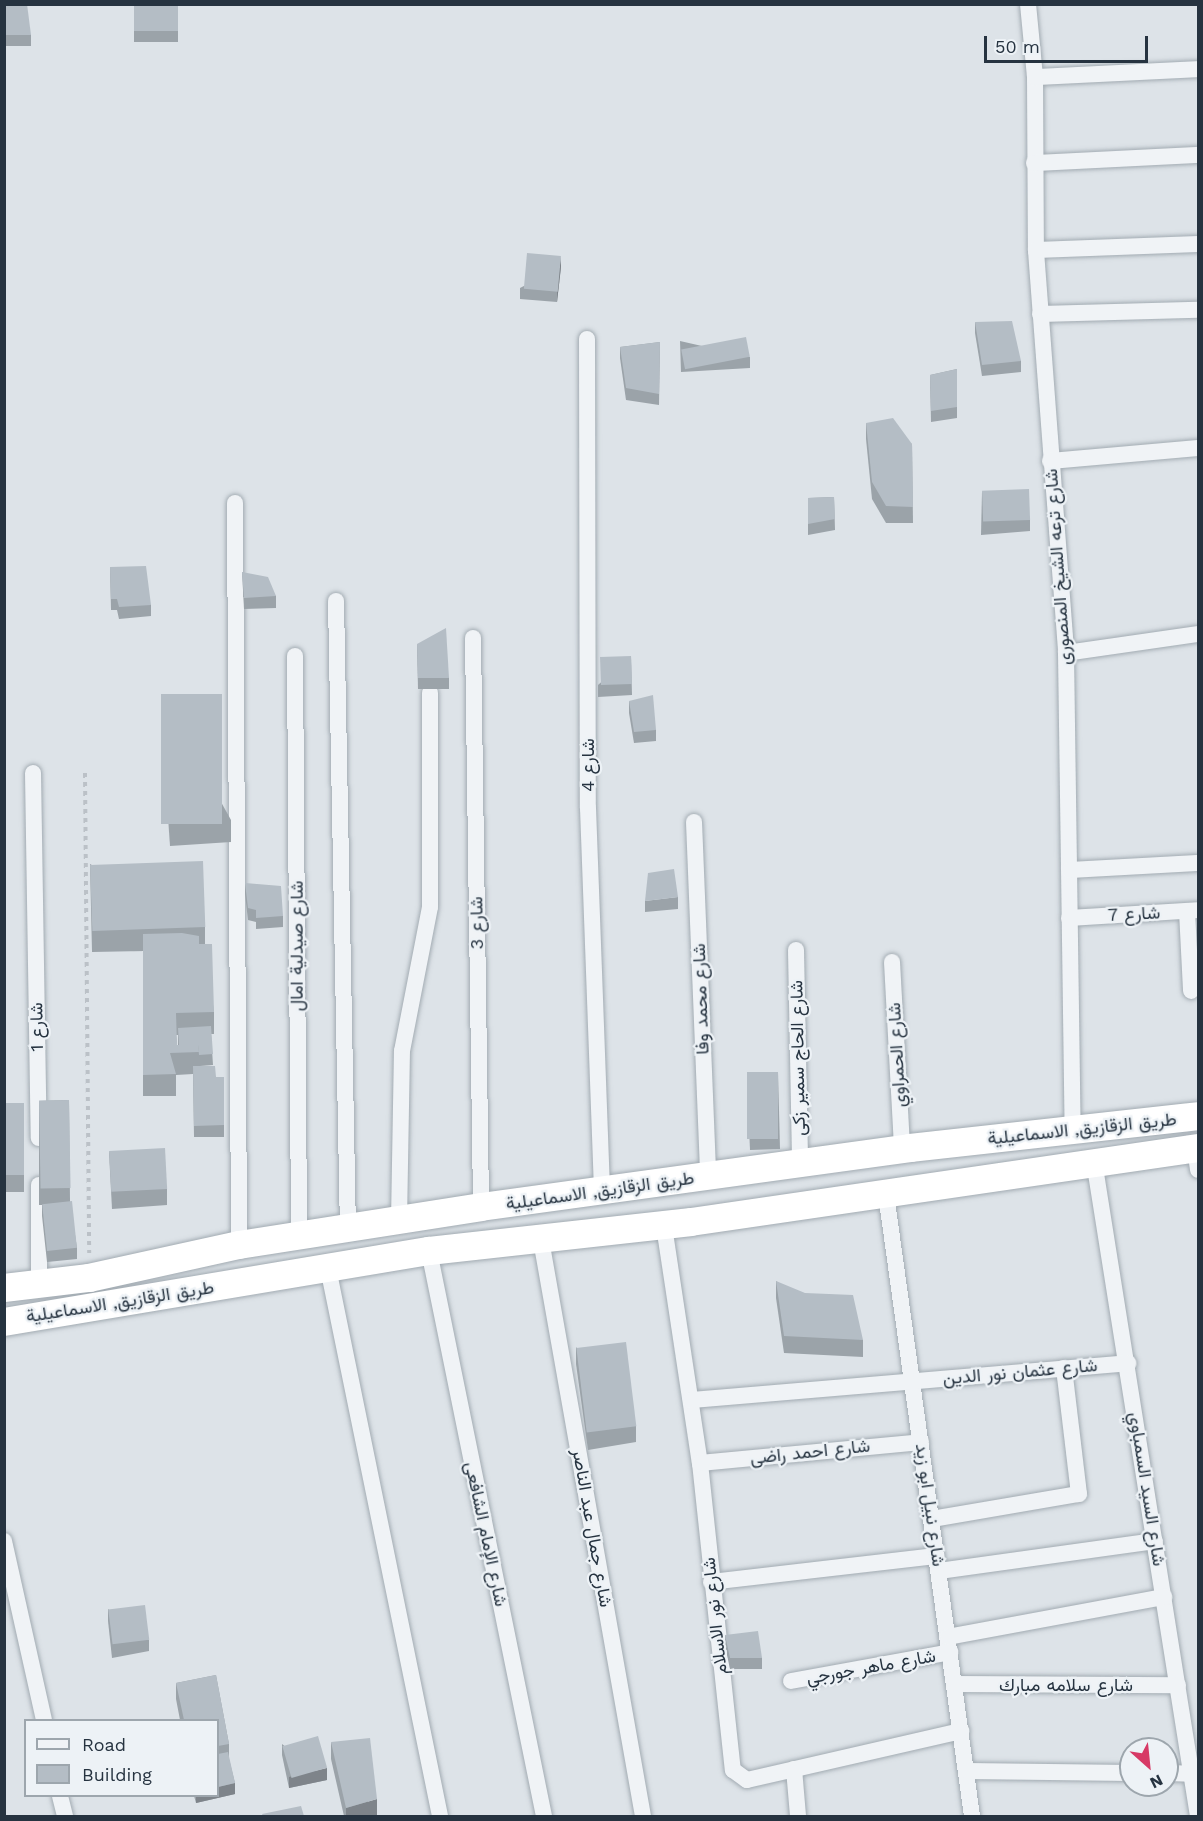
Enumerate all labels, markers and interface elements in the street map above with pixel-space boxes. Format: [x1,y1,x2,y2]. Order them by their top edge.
scale bar [987,24,1150,62]
text: 50 m [995,36,1040,57]
street label: شارع ترعه الشيخ المنصورى [1040,468,1076,666]
street label: شارع 4 [577,738,599,792]
street label: شارع صيدلية امال [286,881,308,1011]
street label: شارع 3 [466,896,488,950]
street label: شارع 7 [1107,902,1161,926]
street label: شارع محمد وفا [688,943,714,1055]
street label: شارع الحاج سمير زكى [786,980,810,1136]
street label: شارع 1 [26,1002,48,1052]
street label: شارع الحمراوي [883,1002,911,1108]
street label: طريق الزقازيق, الاسماعيلية [986,1108,1178,1150]
street label: طريق الزقازيق, الاسماعيلية [504,1167,696,1215]
street label: طريق الزقازيق, الاسماعيلية [24,1276,216,1328]
street label: شارع عثمان نور الدين [942,1354,1098,1390]
street label: شارع السيد السمباوي [1124,1410,1170,1568]
street label: شارع احمد راضى [749,1435,871,1469]
street label: شارع نبيل ابو زيد [911,1442,949,1568]
street label: شارع جمال عبد الناصر [567,1447,617,1609]
street label: شارع الإمام الشافعى [460,1460,512,1608]
street label: شارع نور الاسلام [698,1556,732,1676]
street label: شارع ماهر جورجي [805,1645,937,1689]
street label: شارع سلامه مبارك [999,1674,1133,1696]
legend [24,1719,219,1797]
text: Road [82,1734,126,1755]
north arrow [1119,1737,1179,1797]
text: Building [82,1764,152,1785]
text: N [1147,1771,1166,1793]

